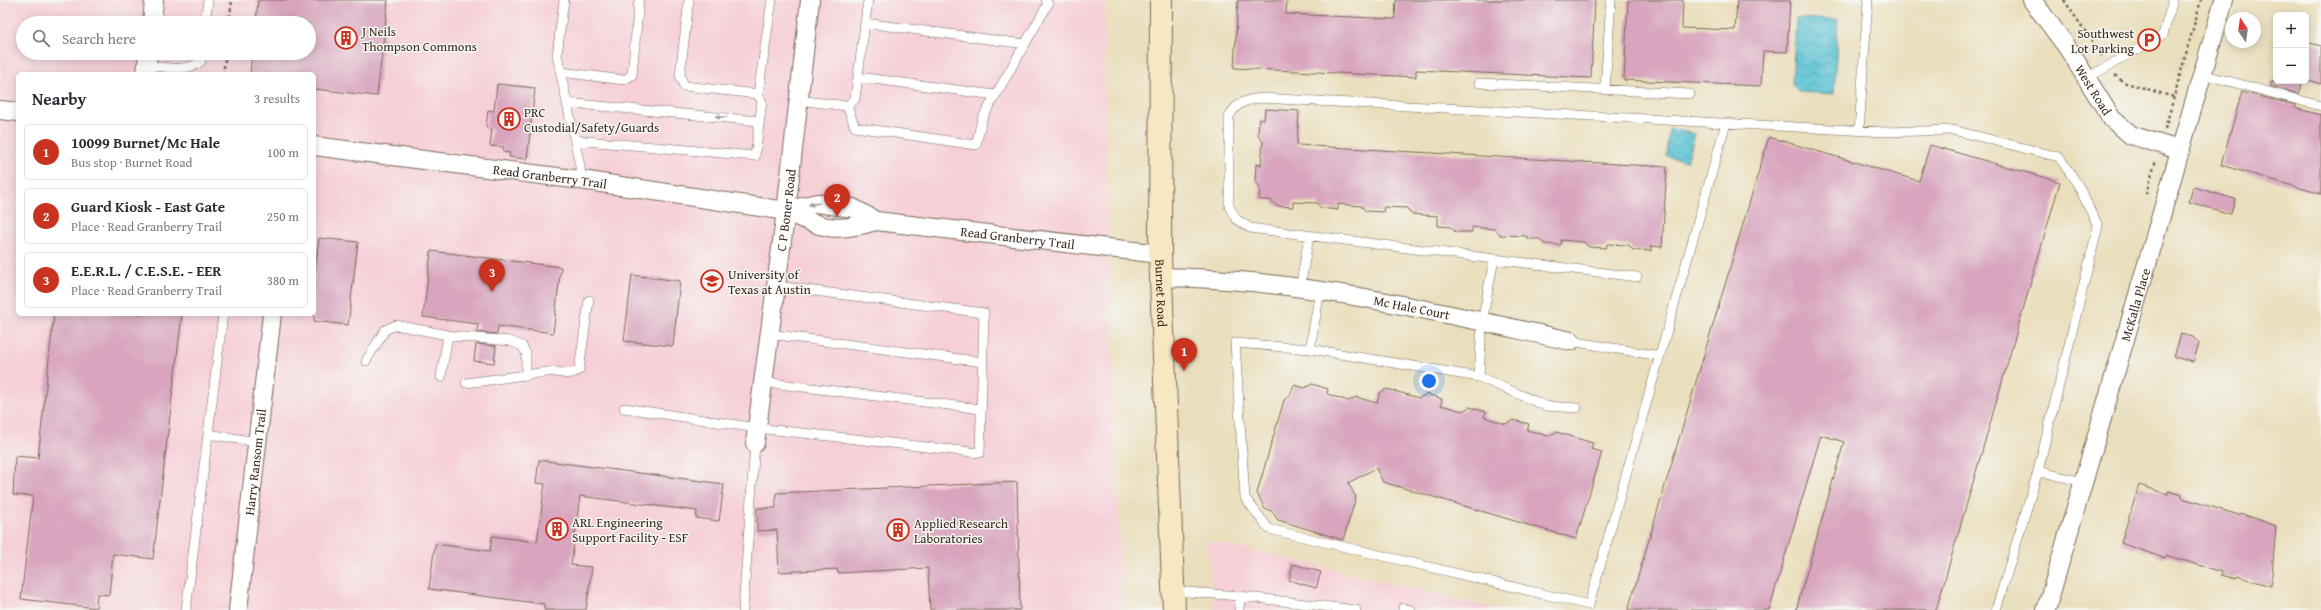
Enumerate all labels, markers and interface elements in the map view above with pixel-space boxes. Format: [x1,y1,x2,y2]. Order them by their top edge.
north arrow [2225,12,2261,48]
map controls [2273,12,2309,84]
button: + [2273,12,2309,48]
search box [16,16,316,60]
place label: J Neils Thompson Commons [360,22,477,56]
place label: Southwest Lot Parking [2071,24,2135,58]
building icon: J Neils Thompson Commons [333,25,359,51]
icon: search [30,27,52,49]
parking icon: Southwest Lot Parking [2136,27,2162,53]
text: Search here [62,28,136,49]
button: − [2273,48,2309,84]
street label: West Road [2071,61,2117,119]
text: Nearby [32,86,86,111]
text: 3 results [254,89,300,108]
place label: PRC Custodial/Safety/Guards [524,103,659,137]
building icon: PRC Custodial/Safety/Guards [496,106,522,132]
one-way arrow [715,114,727,121]
text: 10099 Burnet/Mc Hale [71,132,220,153]
text: 1 [43,143,49,162]
text: 100 m [267,143,299,162]
text: Bus stop · Burnet Road [71,153,193,172]
street label: Read Granberry Trail [492,159,609,193]
street label: C P Boner Road [771,168,800,252]
pin: 2 [824,184,850,217]
text: Guard Kiosk - East Gate [71,196,225,217]
one-way arrow [807,201,820,207]
text: 2 [43,207,49,226]
text: 250 m [267,207,299,226]
text: Place · Read Granberry Trail [71,217,222,236]
street label: Read Granberry Trail [960,221,1076,254]
pin: 3 [479,259,505,292]
street label: Burnet Road [1151,259,1172,327]
text: E.E.R.L. / C.E.S.E. - EER [71,260,222,281]
place label: University of Texas at Austin [728,265,811,299]
street label: McKalla Place [2115,266,2155,344]
school or university icon: University of Texas at Austin [699,268,725,294]
text: 3 [43,271,49,290]
text: 380 m [267,271,299,290]
text: Place · Read Granberry Trail [71,281,222,300]
street label: Mc Hale Court [1372,290,1452,324]
pin: 1 [1171,338,1197,371]
your location [1419,371,1439,391]
street label: Harry Ransom Trail [239,407,271,516]
place label: ARL Engineering Support Facility - ESF [572,513,688,547]
place label: Applied Research Laboratories [914,514,1009,548]
building icon: ARL Engineering Support Facility - ESF [544,516,570,542]
building icon: Applied Research Laboratories [885,517,911,543]

